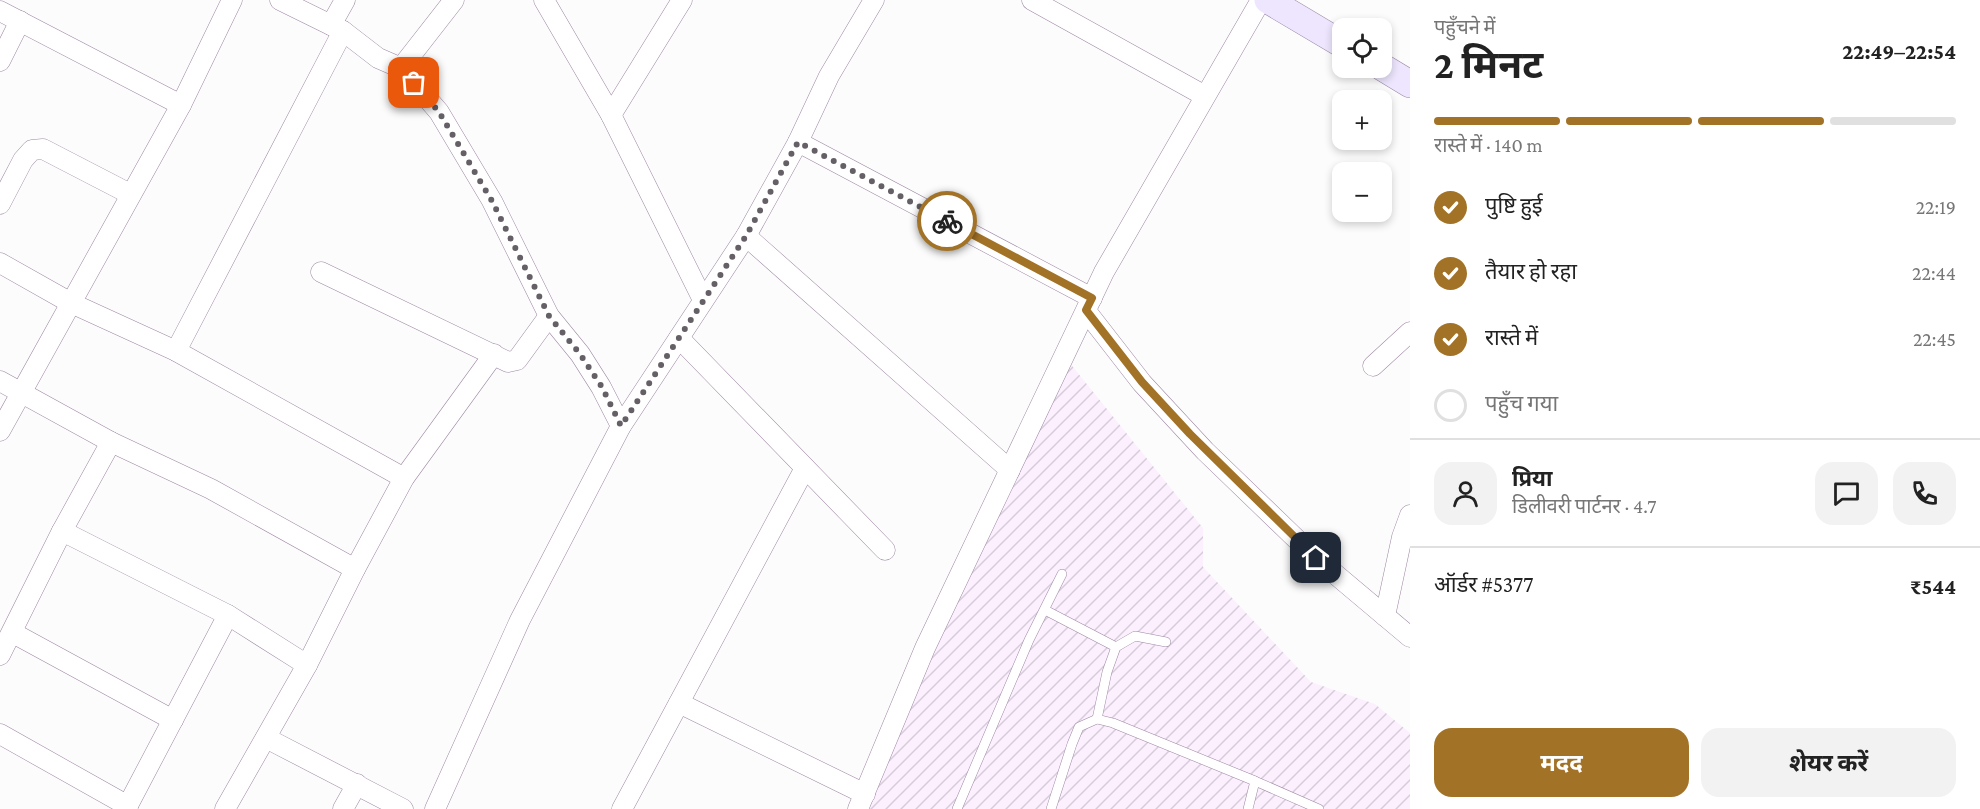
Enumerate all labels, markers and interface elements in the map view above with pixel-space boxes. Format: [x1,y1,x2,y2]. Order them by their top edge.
text: पहुँचने में [1434,16,1496,38]
map controls [1332,18,1392,222]
button: locate [1332,18,1392,78]
text: 22:49–22:54 [1842,39,1956,64]
text: 2 मिनट [1434,43,1543,86]
pin [388,57,439,108]
icon: bag [397,66,430,99]
button: + [1332,90,1392,150]
text: रास्ते में · 140 m [1434,134,1543,156]
button: − [1332,162,1392,222]
courier [917,191,977,251]
icon: check [1434,191,1467,224]
text: पुष्टि हुई [1485,193,1543,218]
text: 22:19 [1916,196,1956,218]
icon: bike [931,205,964,238]
icon: check [1434,257,1467,290]
text: तैयार हो रहा [1485,259,1577,284]
text: 22:44 [1912,262,1956,284]
icon: check [1434,323,1467,356]
text: रास्ते में [1485,325,1538,350]
text: 22:45 [1913,328,1956,350]
text: पहुँच गया [1485,391,1558,416]
button: person [1434,462,1497,525]
button: chat [1815,462,1878,525]
button: phone [1893,462,1956,525]
text: प्रिया [1512,466,1552,491]
text: डिलीवरी पार्टनर · 4.7 [1512,495,1656,517]
pin [1290,532,1341,583]
icon: home [1299,541,1332,574]
text: ऑर्डर #5377 [1434,572,1533,597]
text: ₹544 [1910,574,1956,599]
button: मदद [1434,728,1689,797]
button: शेयर करें [1701,728,1956,797]

